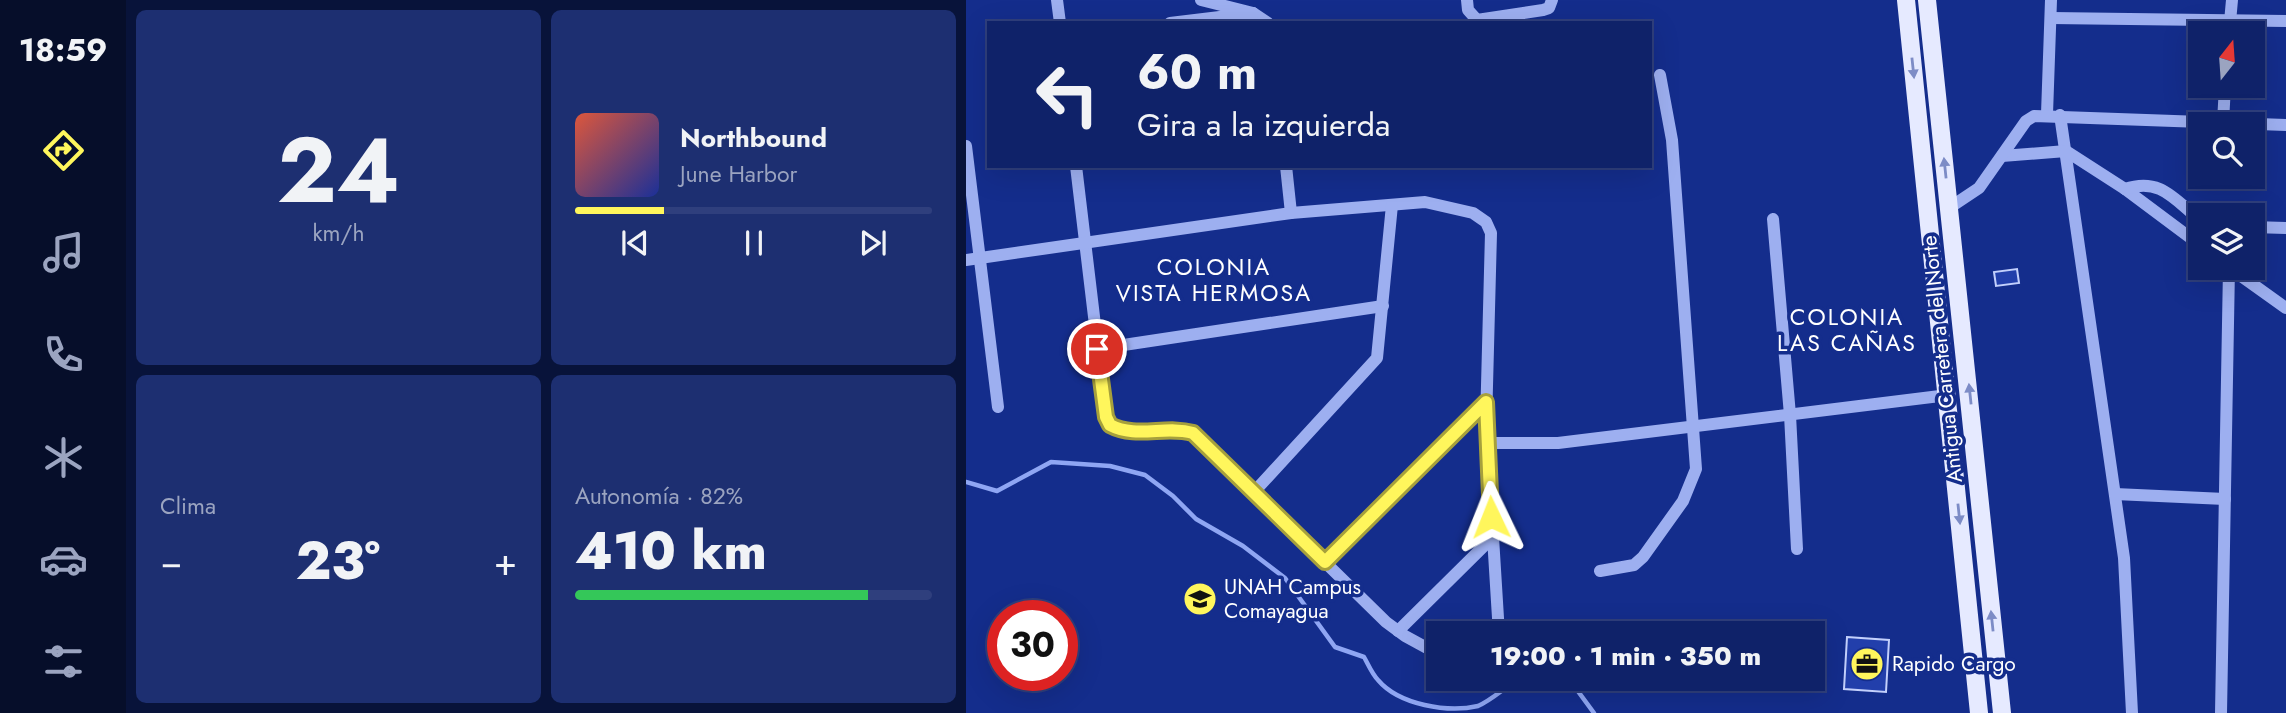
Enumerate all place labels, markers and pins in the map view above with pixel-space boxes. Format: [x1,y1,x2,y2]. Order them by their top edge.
pin [1067,319,1127,379]
place label: UNAH Campus Comayagua [1224,572,1361,626]
school or university icon: UNAH Campus Comayagua [1181,580,1219,618]
office icon: Rapido Cargo [1848,645,1886,683]
place label: Rapido Cargo [1892,649,2016,679]

